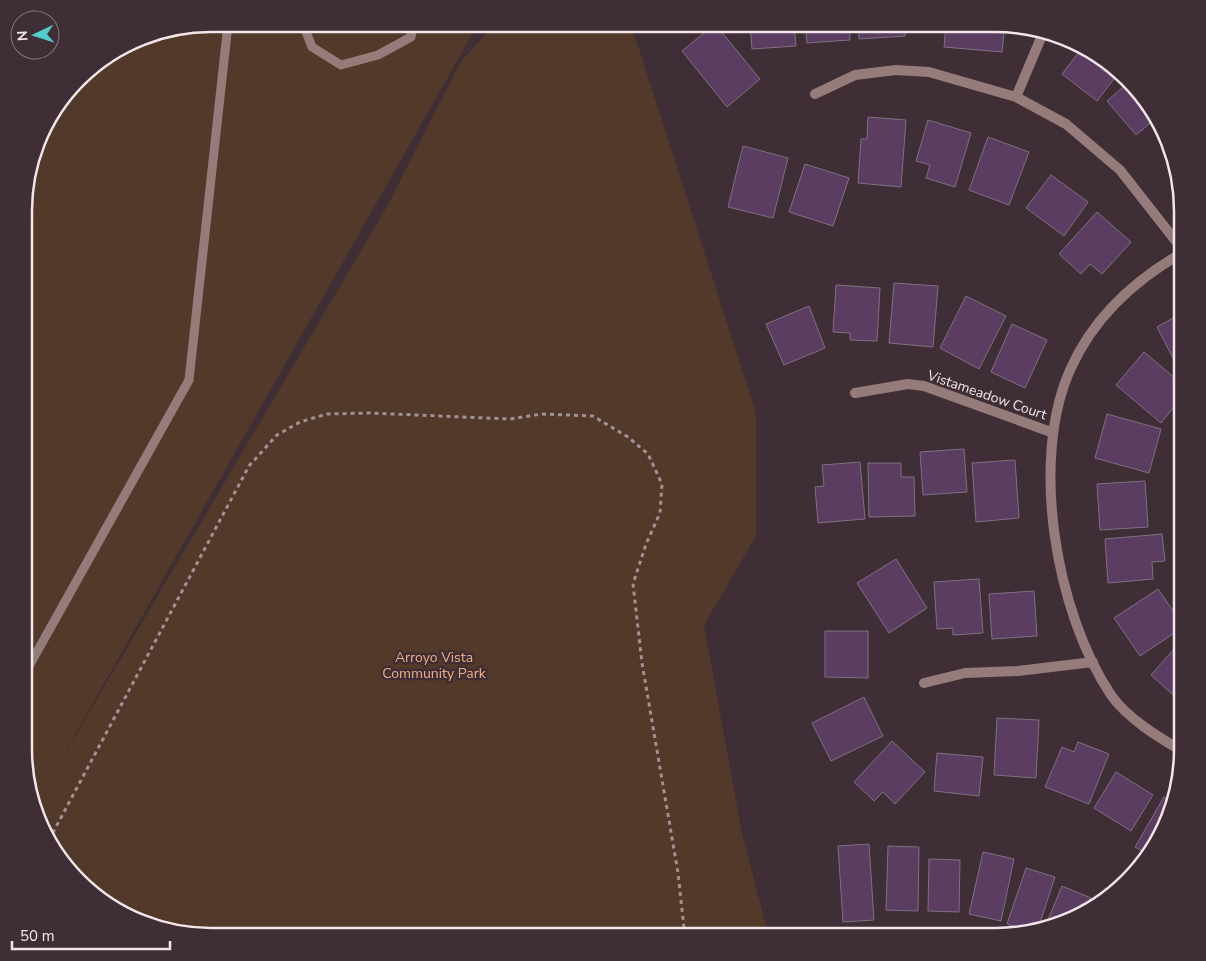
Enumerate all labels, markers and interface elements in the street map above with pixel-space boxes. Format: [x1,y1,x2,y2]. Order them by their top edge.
north arrow [10,10,60,60]
text: N [13,30,32,42]
street label: Vistameadow Court [924,365,1049,424]
park label: Arroyo Vista Community Park [382,648,487,683]
scale bar [12,918,170,950]
text: 50 m [20,926,55,946]

